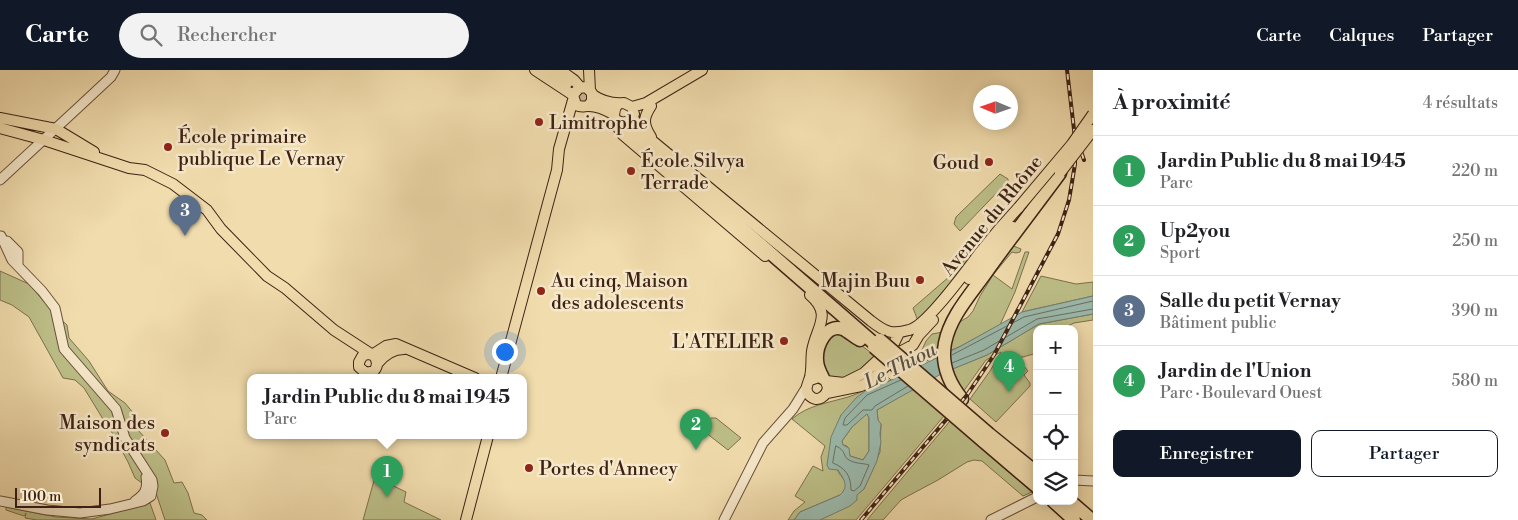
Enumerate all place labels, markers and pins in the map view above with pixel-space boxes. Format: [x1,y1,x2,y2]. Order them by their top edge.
place label: Limitrophe [549,111,648,135]
marker: Limitrophe [533,116,545,128]
place label: École primaire publique Le Vernay [178,124,346,171]
marker: École primaire publique Le Vernay [162,141,174,153]
place label: École Silvya Terrade [641,148,745,195]
place label: Goud [933,151,979,175]
marker: Goud [983,156,995,168]
marker: École Silvya Terrade [625,165,637,177]
pin: 3 [169,195,201,236]
place label: Au cinq, Maison des adolescents [550,269,688,315]
place label: Majin Buu [821,269,910,293]
marker: Majin Buu [914,274,926,286]
marker: Au cinq, Maison des adolescents [535,285,547,297]
place label: L'ATELIER [672,330,775,354]
marker: L'ATELIER [778,335,790,347]
pin: 4 [993,351,1025,392]
pin: 2 [680,409,712,450]
place label: Maison des syndicats [59,411,155,457]
marker: Maison des syndicats [159,427,171,439]
pin: 1 [371,456,403,497]
place label: Portes d'Annecy [539,457,678,481]
marker: Portes d'Annecy [523,462,535,474]

